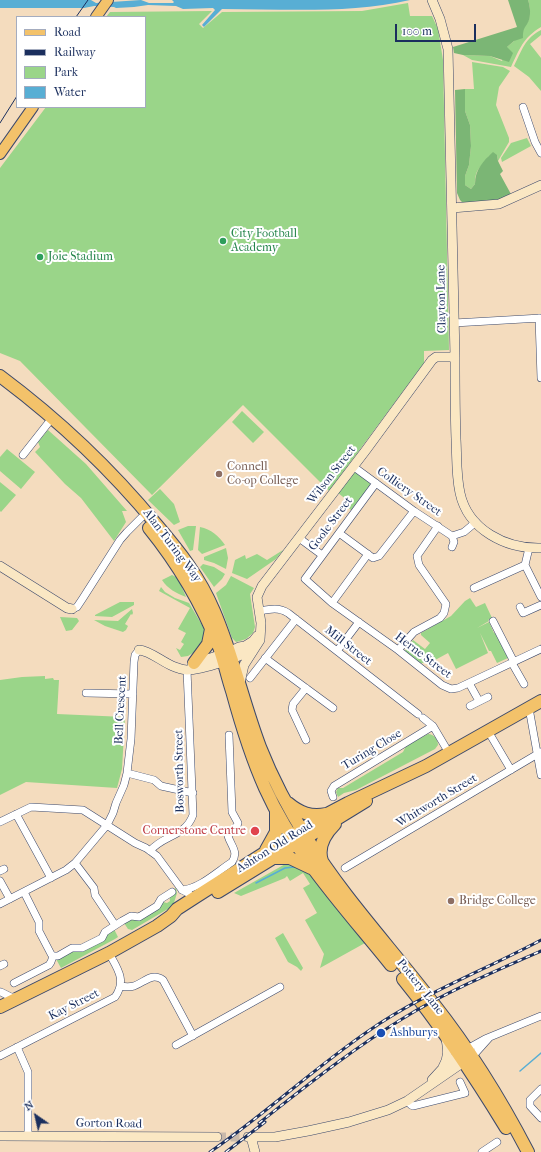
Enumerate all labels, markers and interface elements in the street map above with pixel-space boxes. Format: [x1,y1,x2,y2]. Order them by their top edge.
legend [16,16,146,108]
scale bar [397,16,478,42]
text: 100 m [402,24,432,38]
text: Road [54,25,81,39]
text: Railway [54,45,96,59]
text: Park [54,65,78,79]
text: Water [54,85,86,99]
place label: City Football Academy [231,227,297,255]
marker: City Football Academy [218,236,228,246]
place label: Joie Stadium [48,250,113,264]
marker: Joie Stadium [35,252,45,262]
street label: Clayton Lane [434,265,450,333]
street label: Wilson Street [305,443,359,507]
place label: Connell Co-op College [227,460,298,488]
street label: Colliery Street [374,464,444,520]
marker: Connell Co-op College [214,469,224,479]
street label: Goole Street [306,494,356,554]
street label: Alan Turing Way [140,506,204,586]
street label: Mill Street [322,623,374,669]
street label: Herne Street [392,630,454,682]
street label: Bell Crescent [112,675,130,745]
street label: Turing Close [340,727,404,773]
street label: Bosworth Street [172,729,188,813]
street label: Whitworth Street [394,771,480,831]
street label: Ashton Old Road [234,818,316,876]
place label: Cornerstone Centre [143,824,246,838]
marker: Cornerstone Centre [249,825,261,837]
place label: Bridge College [459,894,536,908]
marker: Bridge College [446,896,456,906]
street label: Pottery Lane [393,956,447,1018]
street label: Kay Street [46,986,102,1024]
place label: Ashburys [390,1026,438,1040]
marker: Ashburys [375,1027,387,1039]
north arrow [16,1096,56,1136]
text: N [22,1098,36,1113]
street label: Gorton Road [76,1116,142,1132]

